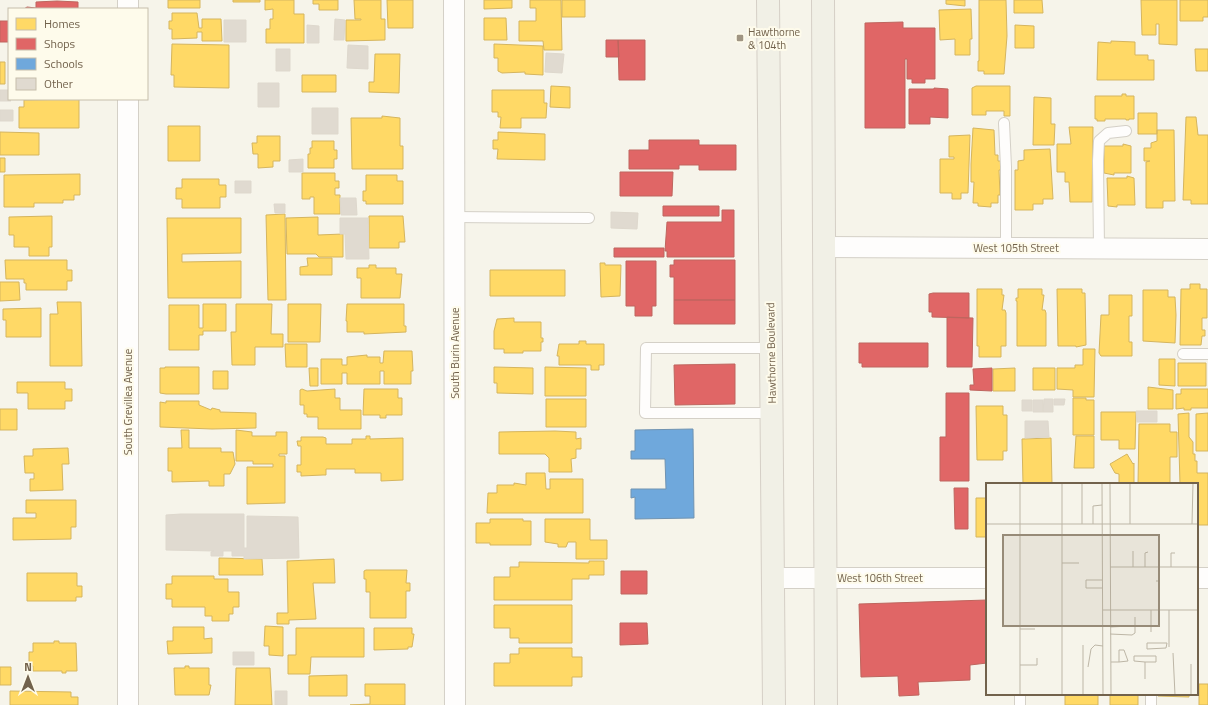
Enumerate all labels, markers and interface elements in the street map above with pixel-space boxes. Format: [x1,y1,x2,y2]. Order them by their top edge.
legend [8,8,148,100]
text: Homes [44,14,80,33]
place label: Hawthorne & 104th [748,24,801,53]
marker: Hawthorne & 104th [735,33,745,43]
text: Shops [44,34,76,53]
text: Schools [44,54,84,73]
text: Other [44,74,73,93]
street label: West 105th Street [973,240,1059,256]
street label: Hawthorne Boulevard [762,302,780,404]
street label: South Burin Avenue [447,307,463,399]
street label: South Grevillea Avenue [120,348,136,455]
inset map [986,483,1198,695]
street label: West 106th Street [837,570,923,586]
north arrow [8,657,48,697]
text: N [24,659,32,675]

